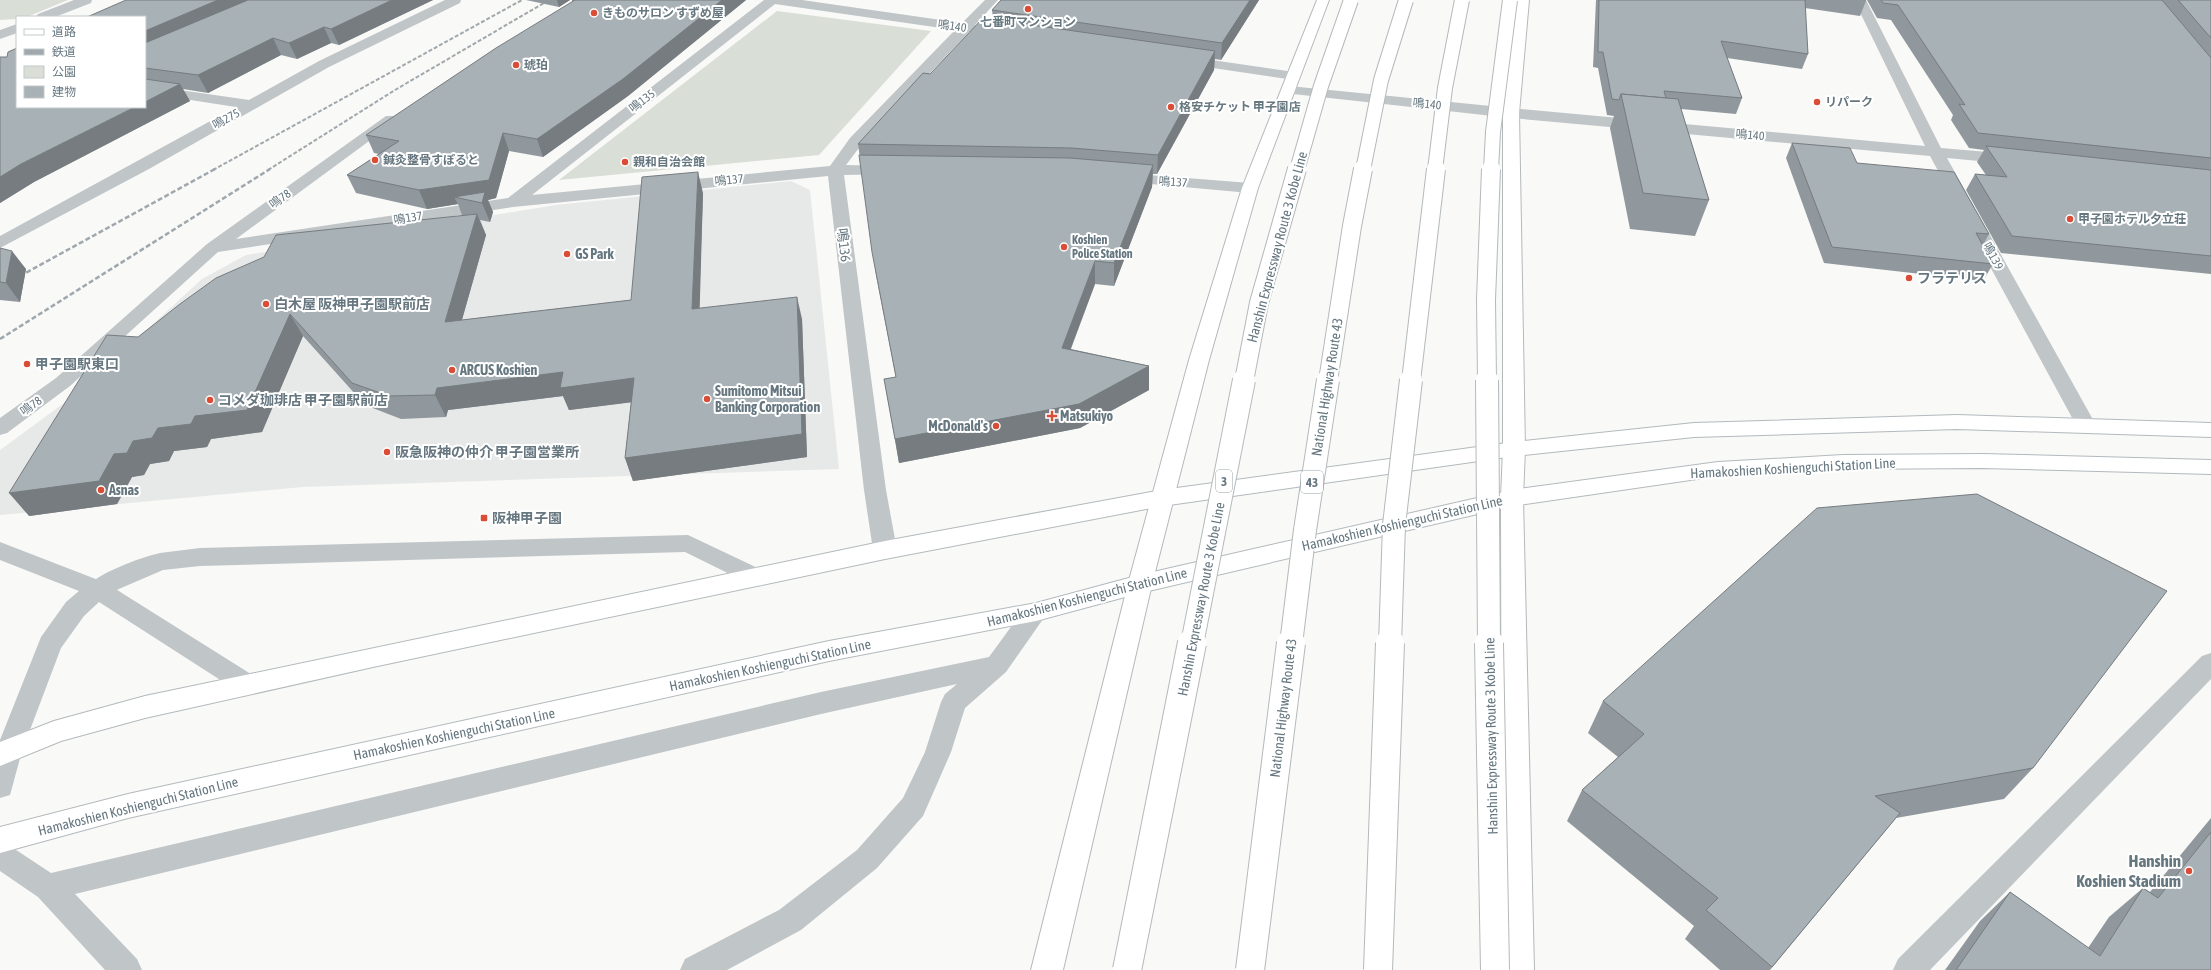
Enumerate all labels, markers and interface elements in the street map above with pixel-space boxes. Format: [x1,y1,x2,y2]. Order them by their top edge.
marker: 七番町マンション [1023,4,1033,14]
place label: きものサロン すずめ屋 [602,6,724,20]
marker: きものサロン すずめ屋 [589,8,599,18]
place label: 七番町マンション [980,15,1076,29]
legend [16,16,146,108]
street label: 鳴140 [937,17,968,35]
text: 道路 [52,25,76,39]
text: 鉄道 [52,45,76,59]
place label: 琥珀 [524,58,548,72]
marker: 琥珀 [511,60,521,70]
text: 公園 [52,65,76,79]
text: 建物 [52,85,76,99]
street label: 鳴135 [626,87,658,115]
place label: リパーク [1825,95,1873,109]
street label: 鳴140 [1412,96,1442,113]
marker: リパーク [1812,97,1822,107]
place label: 格安チケット 甲子園店 [1179,100,1301,114]
marker: 格安チケット 甲子園店 [1166,102,1176,112]
street label: 鳴275 [210,106,242,132]
street label: 鳴140 [1735,127,1765,143]
street label: Hanshin Expressway Route 3 Kobe Line [1244,150,1310,344]
place label: 鍼灸整骨すぽると [383,153,479,167]
marker: 鍼灸整骨すぽると [370,155,380,165]
place label: 親和自治会館 [633,155,705,169]
marker: 親和自治会館 [620,157,630,167]
street label: 鳴137 [714,171,744,188]
street label: 鳴137 [1158,174,1188,190]
street label: 鳴78 [266,186,294,212]
street label: 鳴137 [393,209,424,227]
place label: 甲子園ホテル夕立荘 [2078,212,2186,226]
marker: 甲子園ホテル夕立荘 [2065,214,2075,224]
street label: 鳴136 [834,227,854,263]
place label: Koshien Police Station [1072,233,1133,261]
street label: 鳴139 [1980,240,2006,272]
marker: Koshien Police Station [1059,242,1069,252]
place label: GS Park [575,246,614,262]
marker: GS Park [562,249,572,259]
place label: フラテリス [1917,270,1987,286]
marker: フラテリス [1904,273,1914,283]
place label: 白木屋 阪神甲子園駅前店 [274,296,430,312]
marker: 白木屋 阪神甲子園駅前店 [261,299,271,309]
street label: National Highway Route 43 [1308,317,1346,457]
place label: 甲子園駅東口 [35,356,119,372]
marker: 甲子園駅東口 [22,359,32,369]
place label: ARCUS Koshien [459,362,538,378]
marker: ARCUS Koshien [447,365,457,375]
place label: Sumitomo Mitsui Banking Corporation [715,383,820,415]
place label: コメダ珈琲店 甲子園駅前店 [218,392,388,408]
street label: 鳴78 [17,393,45,419]
marker: Sumitomo Mitsui Banking Corporation [702,394,712,404]
marker: コメダ珈琲店 甲子園駅前店 [205,395,215,405]
place label: Matsukiyo [1060,408,1114,424]
marker: Matsukiyo [1047,411,1057,421]
place label: McDonald's [928,418,988,434]
marker: McDonald's [991,421,1001,431]
place label: 阪急阪神の仲介 甲子園営業所 [395,444,579,460]
marker: 阪急阪神の仲介 甲子園営業所 [382,447,392,457]
street label: Hamakoshien Koshienguchi Station Line [1690,455,1896,481]
road number: 3 [1216,470,1232,492]
road number: 43 [1301,471,1323,493]
place label: Asnas [108,482,139,498]
marker: Asnas [96,485,106,495]
street label: Hamakoshien Koshienguchi Station Line [1300,492,1504,554]
street label: Hanshin Expressway Route 3 Kobe Line [1174,501,1228,697]
place label: 阪神甲子園 [492,510,562,526]
marker: 阪神甲子園 [479,513,489,523]
street label: Hamakoshien Koshienguchi Station Line [985,564,1189,630]
street label: Hamakoshien Koshienguchi Station Line [668,636,872,694]
street label: Hanshin Expressway Route 3 Kobe Line [1481,637,1501,835]
street label: National Highway Route 43 [1267,638,1299,778]
street label: Hamakoshien Koshienguchi Station Line [352,705,556,763]
street label: Hamakoshien Koshienguchi Station Line [36,773,240,839]
place label: Hanshin Koshien Stadium [2076,851,2181,891]
marker: Hanshin Koshien Stadium [2184,866,2194,876]

